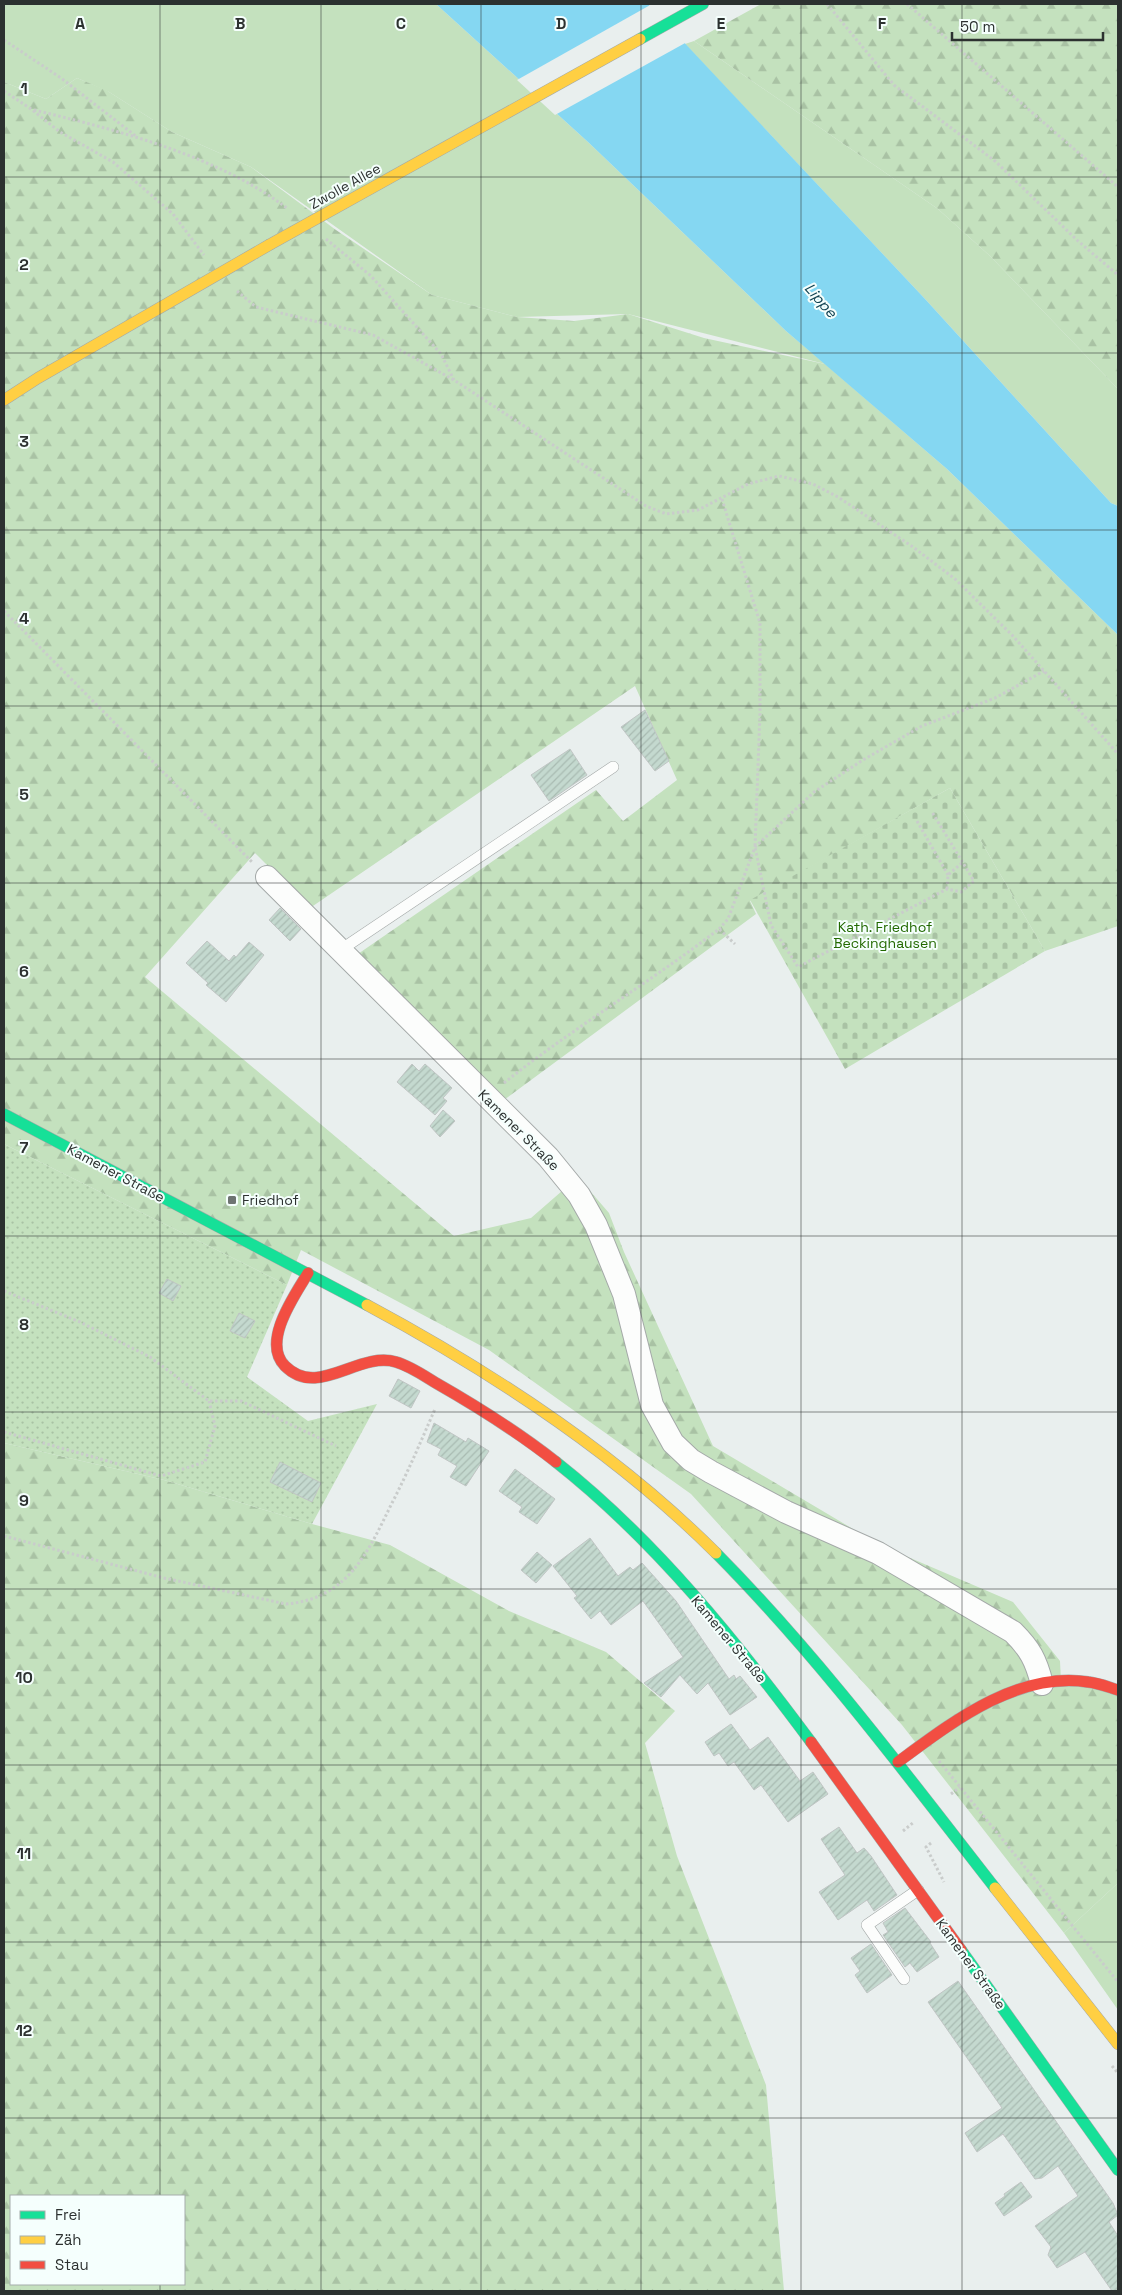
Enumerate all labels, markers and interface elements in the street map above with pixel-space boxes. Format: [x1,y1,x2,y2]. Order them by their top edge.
scale bar [952,10,1103,42]
text: A [75,13,85,34]
text: B [235,13,245,34]
text: C [396,13,406,34]
text: D [556,13,566,34]
text: E [717,13,726,34]
text: F [878,13,887,34]
text: 50 m [960,17,995,36]
text: 1 [20,78,28,99]
street label: Zwolle Allee [306,159,384,213]
text: 2 [19,254,29,275]
water label: Lippe [801,279,842,322]
text: 3 [19,431,29,452]
text: 4 [19,608,29,629]
text: 5 [19,784,29,805]
park label: Kath. Friedhof Beckinghausen [833,918,937,952]
text: 6 [19,961,29,982]
street label: Kamener Straße [475,1086,563,1174]
text: 7 [20,1137,29,1158]
street label: Kamener Straße [64,1140,168,1206]
place label: Friedhof [242,1191,299,1209]
marker: Friedhof [226,1194,238,1206]
text: 8 [19,1314,29,1335]
text: 9 [19,1490,29,1511]
street label: Kamener Straße [687,1592,771,1686]
text: 10 [15,1667,33,1688]
text: 11 [17,1843,31,1864]
street label: Kamener Straße [932,1915,1010,2013]
text: 12 [16,2020,32,2041]
legend [10,2195,185,2285]
text: Frei [55,2205,81,2224]
text: Zäh [55,2230,81,2249]
text: Stau [55,2255,89,2274]

